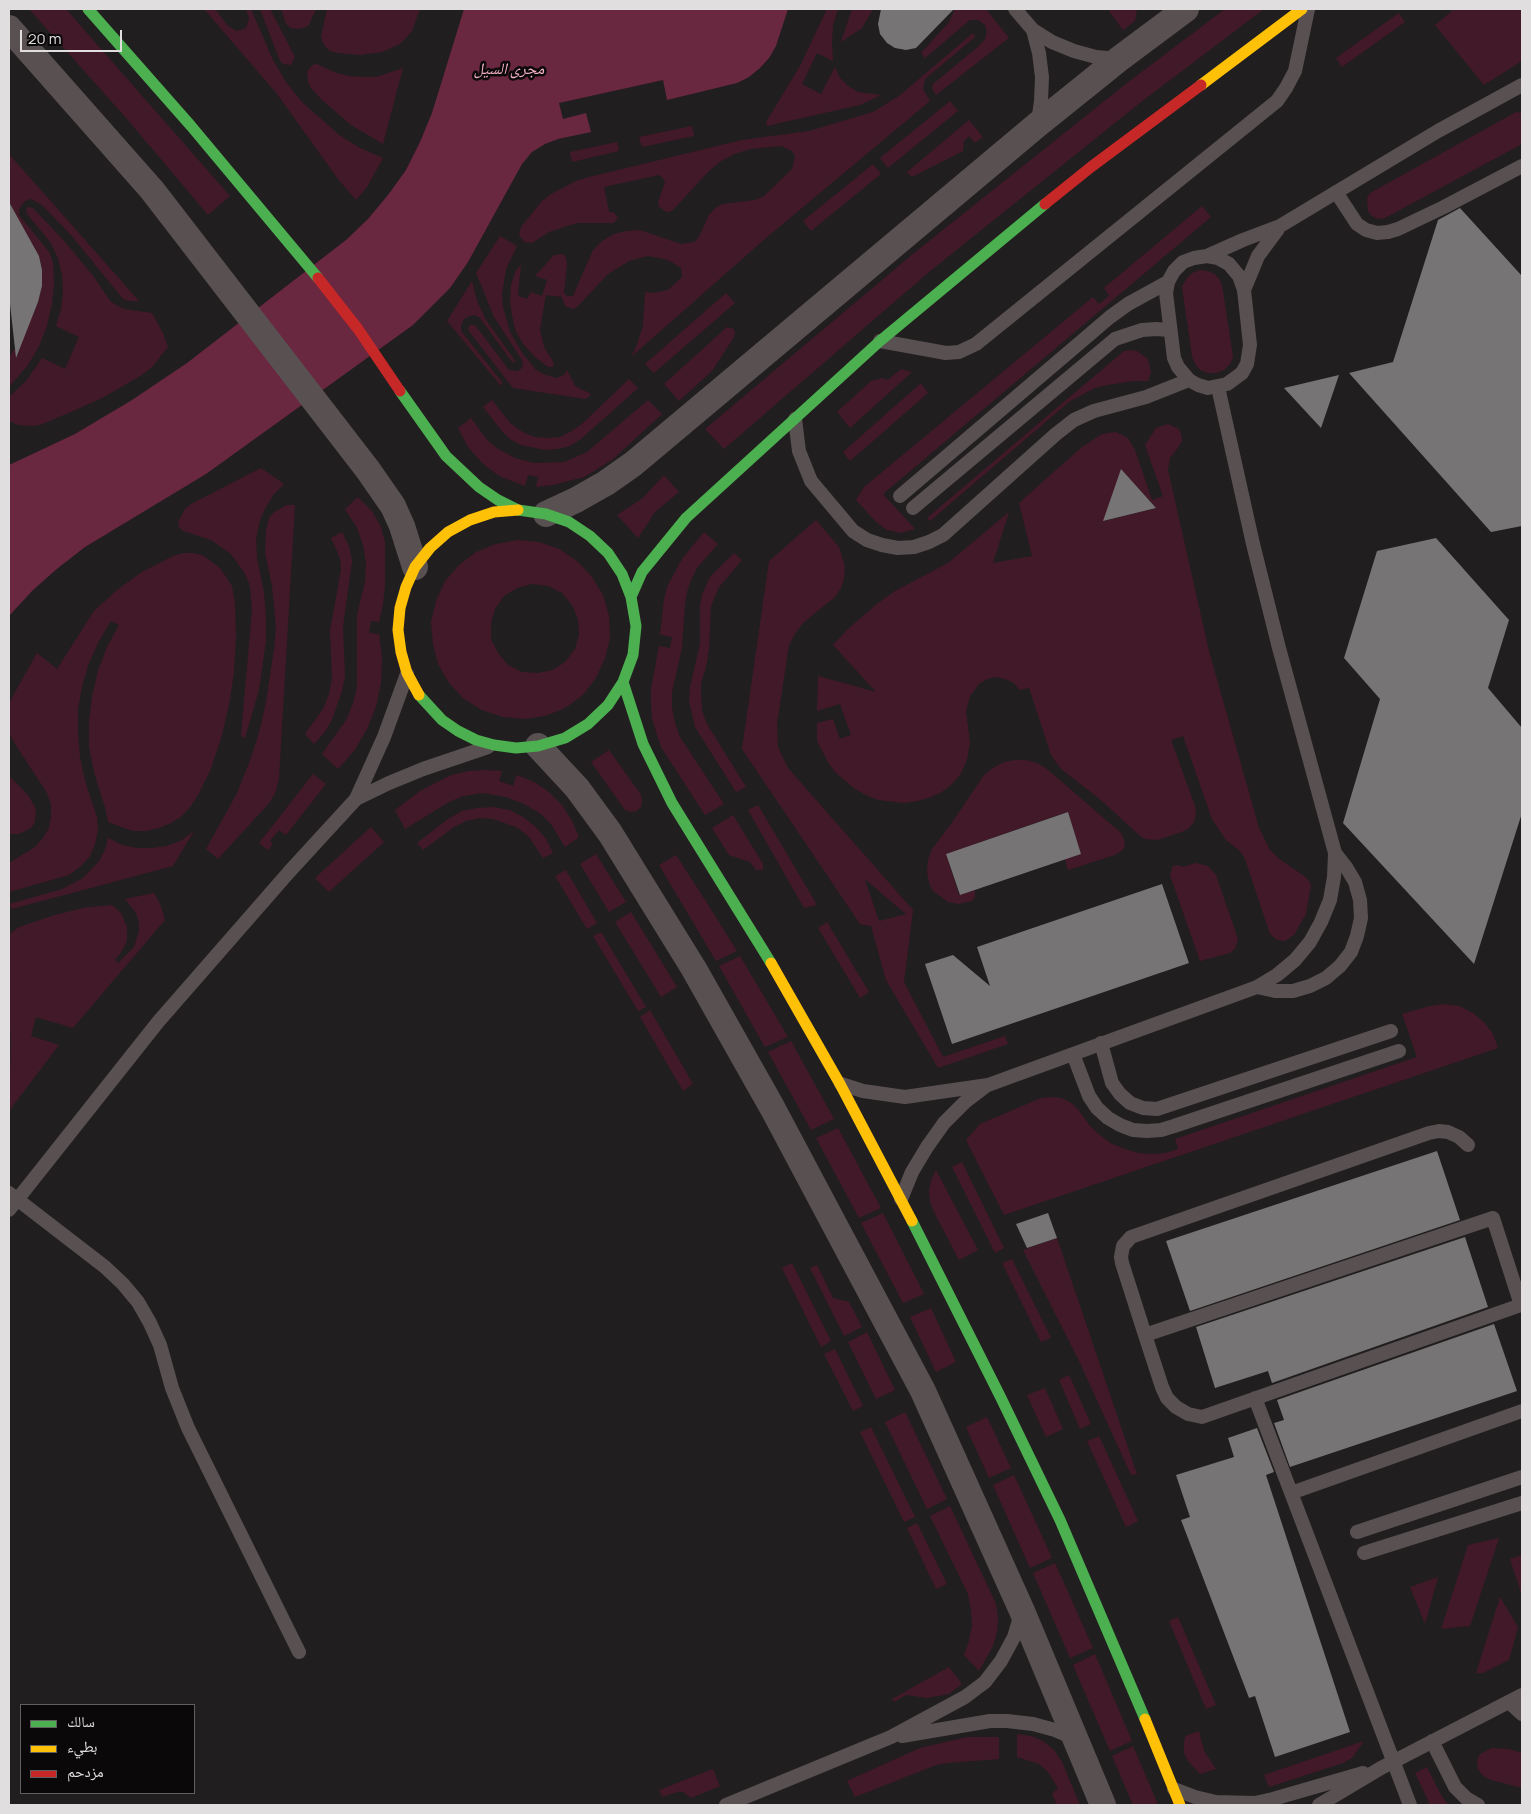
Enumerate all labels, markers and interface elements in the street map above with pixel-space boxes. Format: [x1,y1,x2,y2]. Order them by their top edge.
scale bar [22,20,125,52]
text: 20 m [28,28,61,49]
water label: مجرى السيل [474,60,544,80]
legend [20,1704,195,1794]
text: سالك [67,1711,95,1732]
text: بطيء [67,1736,97,1757]
text: مزدحم [67,1761,104,1782]

